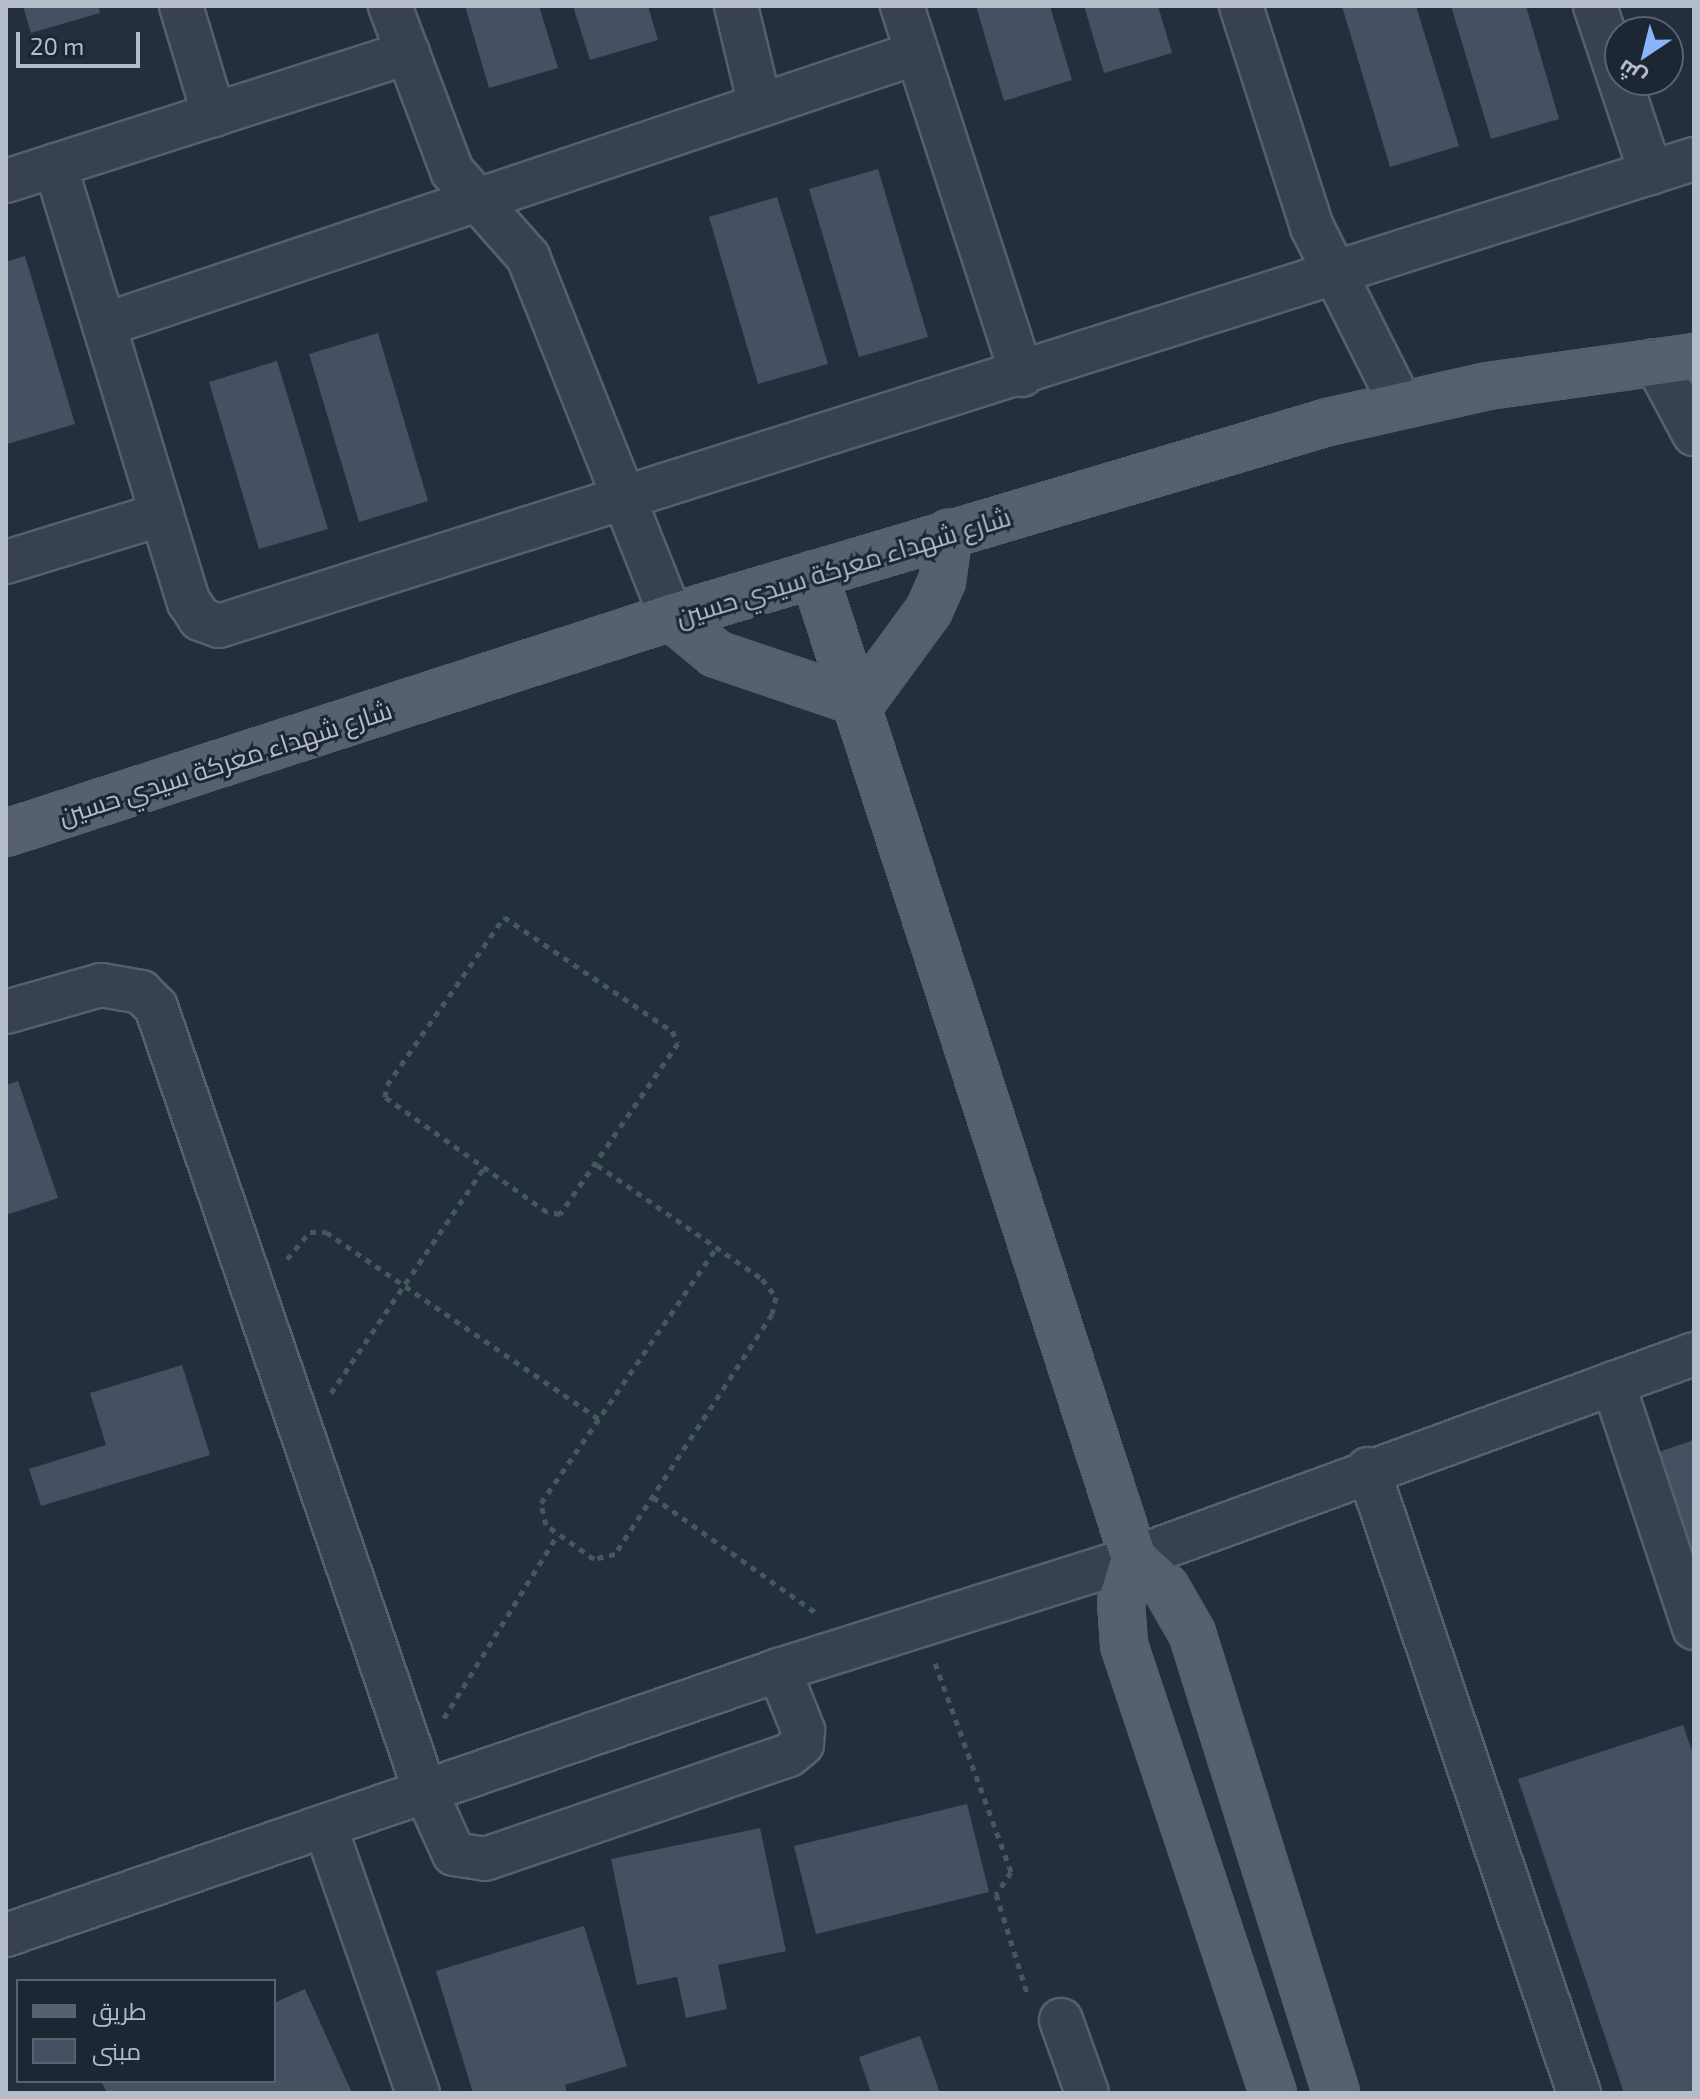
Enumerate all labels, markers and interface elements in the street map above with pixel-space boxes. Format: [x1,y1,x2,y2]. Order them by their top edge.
scale bar [20,16,144,66]
north arrow [1604,16,1684,96]
text: 20 m [30,31,84,60]
text: ش [1612,55,1650,93]
street label: شارع شهداء معركة سيدي حسين [672,500,1014,632]
street label: شارع شهداء معركة سيدي حسين [54,693,396,831]
legend [16,1979,276,2083]
text: طريق [92,1996,147,2025]
text: مبنى [92,2036,141,2065]

